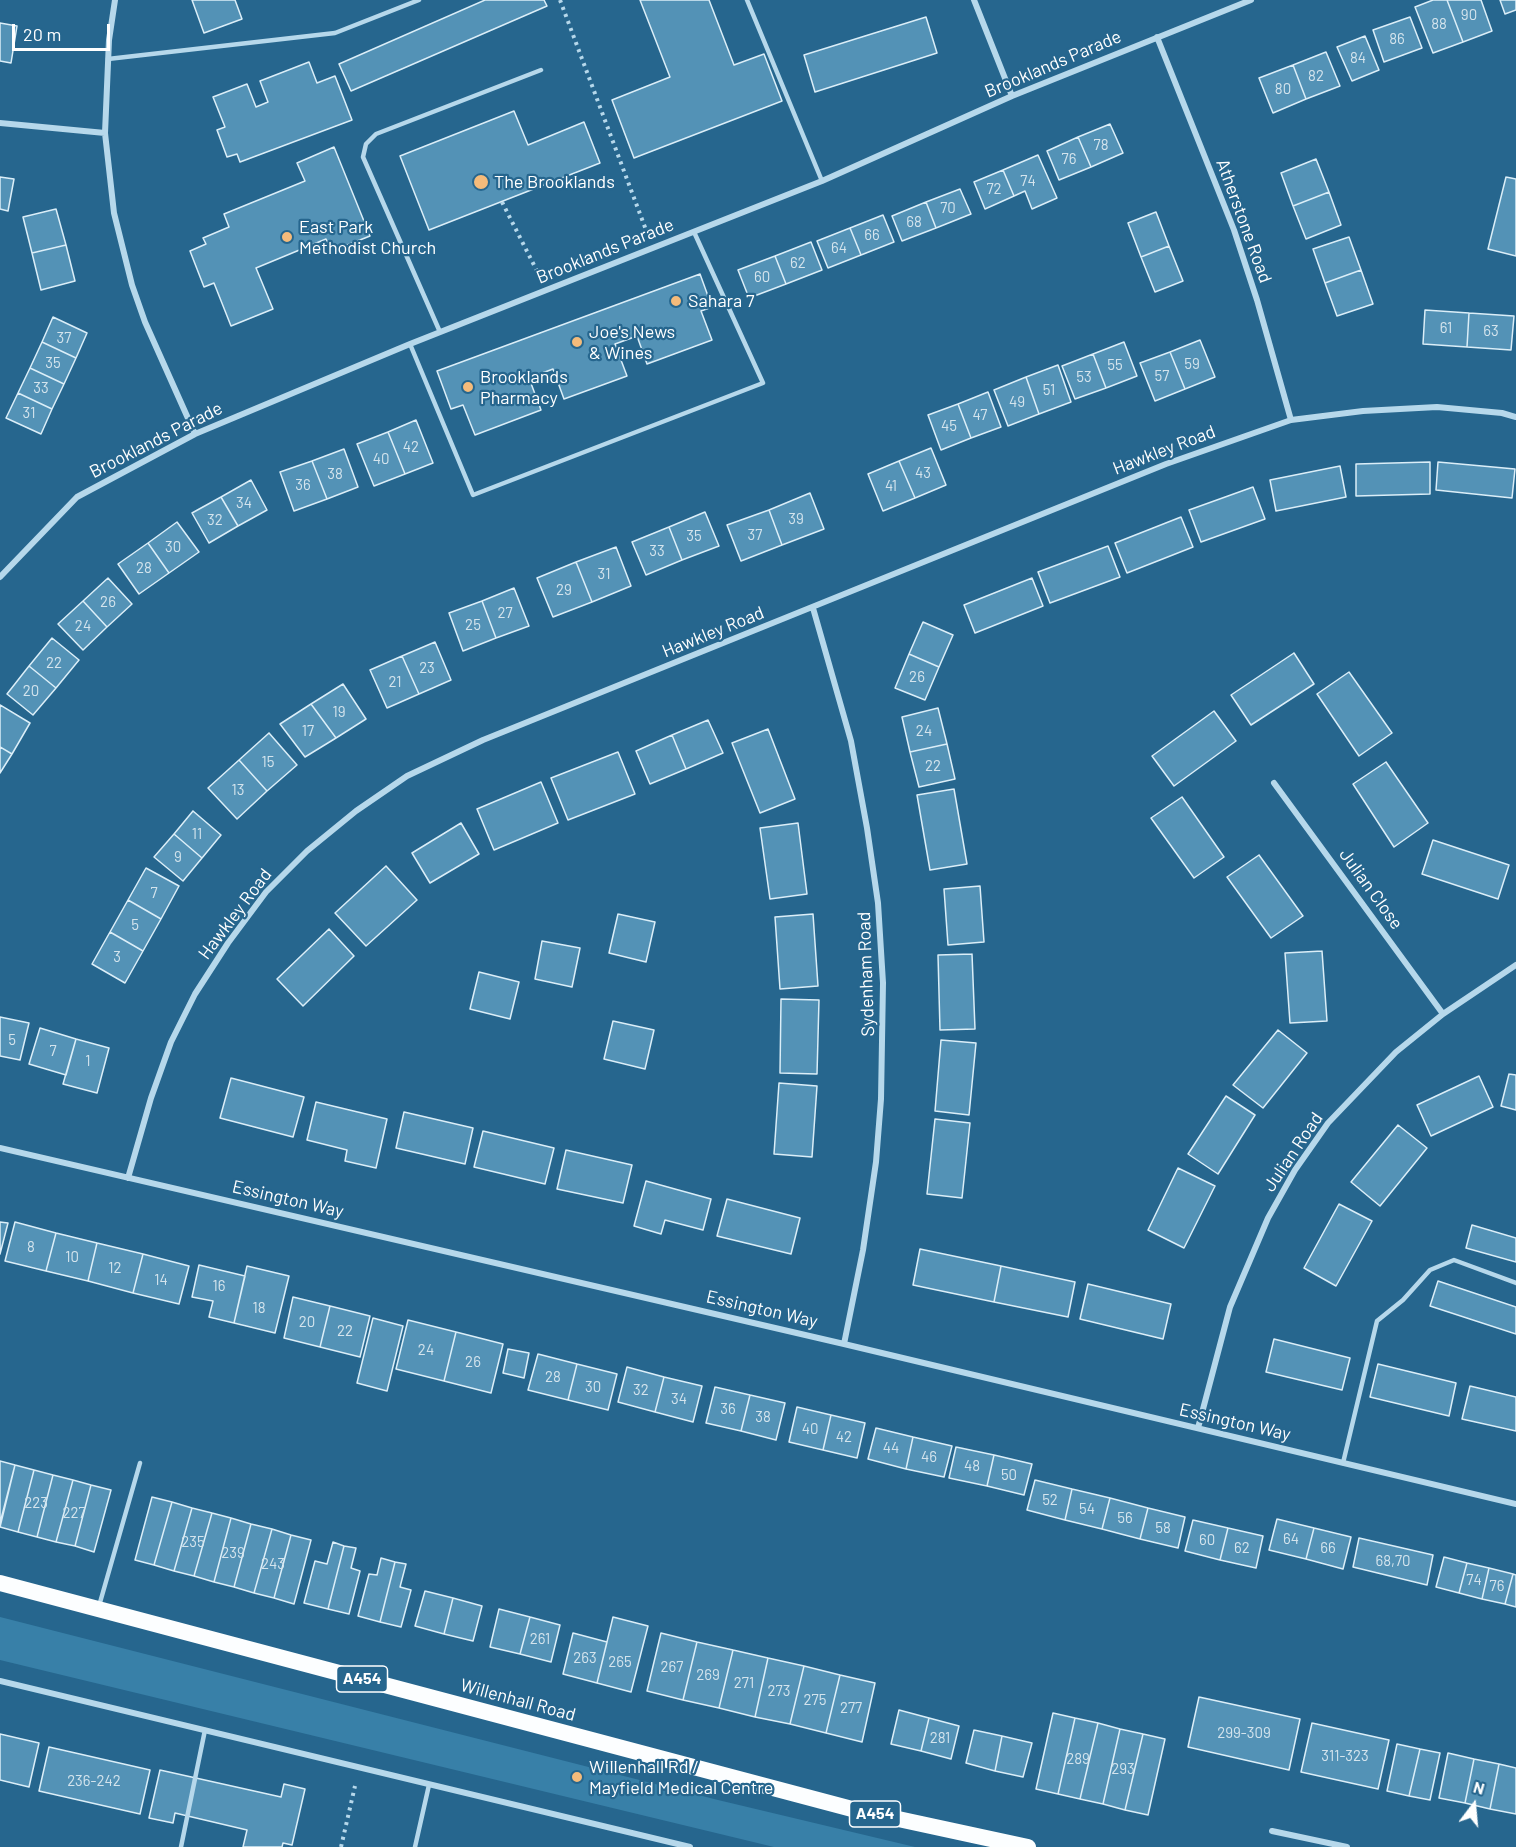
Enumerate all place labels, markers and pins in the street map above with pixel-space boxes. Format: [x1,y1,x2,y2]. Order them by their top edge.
place label: The Brooklands [494,171,615,193]
marker: The Brooklands [472,173,490,191]
place label: East Park Methodist Church [299,216,436,258]
marker: East Park Methodist Church [280,230,294,244]
place label: Sahara 7 [688,290,754,312]
marker: Sahara 7 [669,294,683,308]
place label: Joe's News & Wines [589,321,675,364]
marker: Joe's News & Wines [570,335,584,349]
place label: Brooklands Pharmacy [480,366,568,409]
marker: Brooklands Pharmacy [461,380,475,394]
place label: Willenhall Rd / Mayfield Medical Centre [589,1756,773,1798]
marker: Willenhall Rd / Mayfield Medical Centre [570,1770,584,1784]

